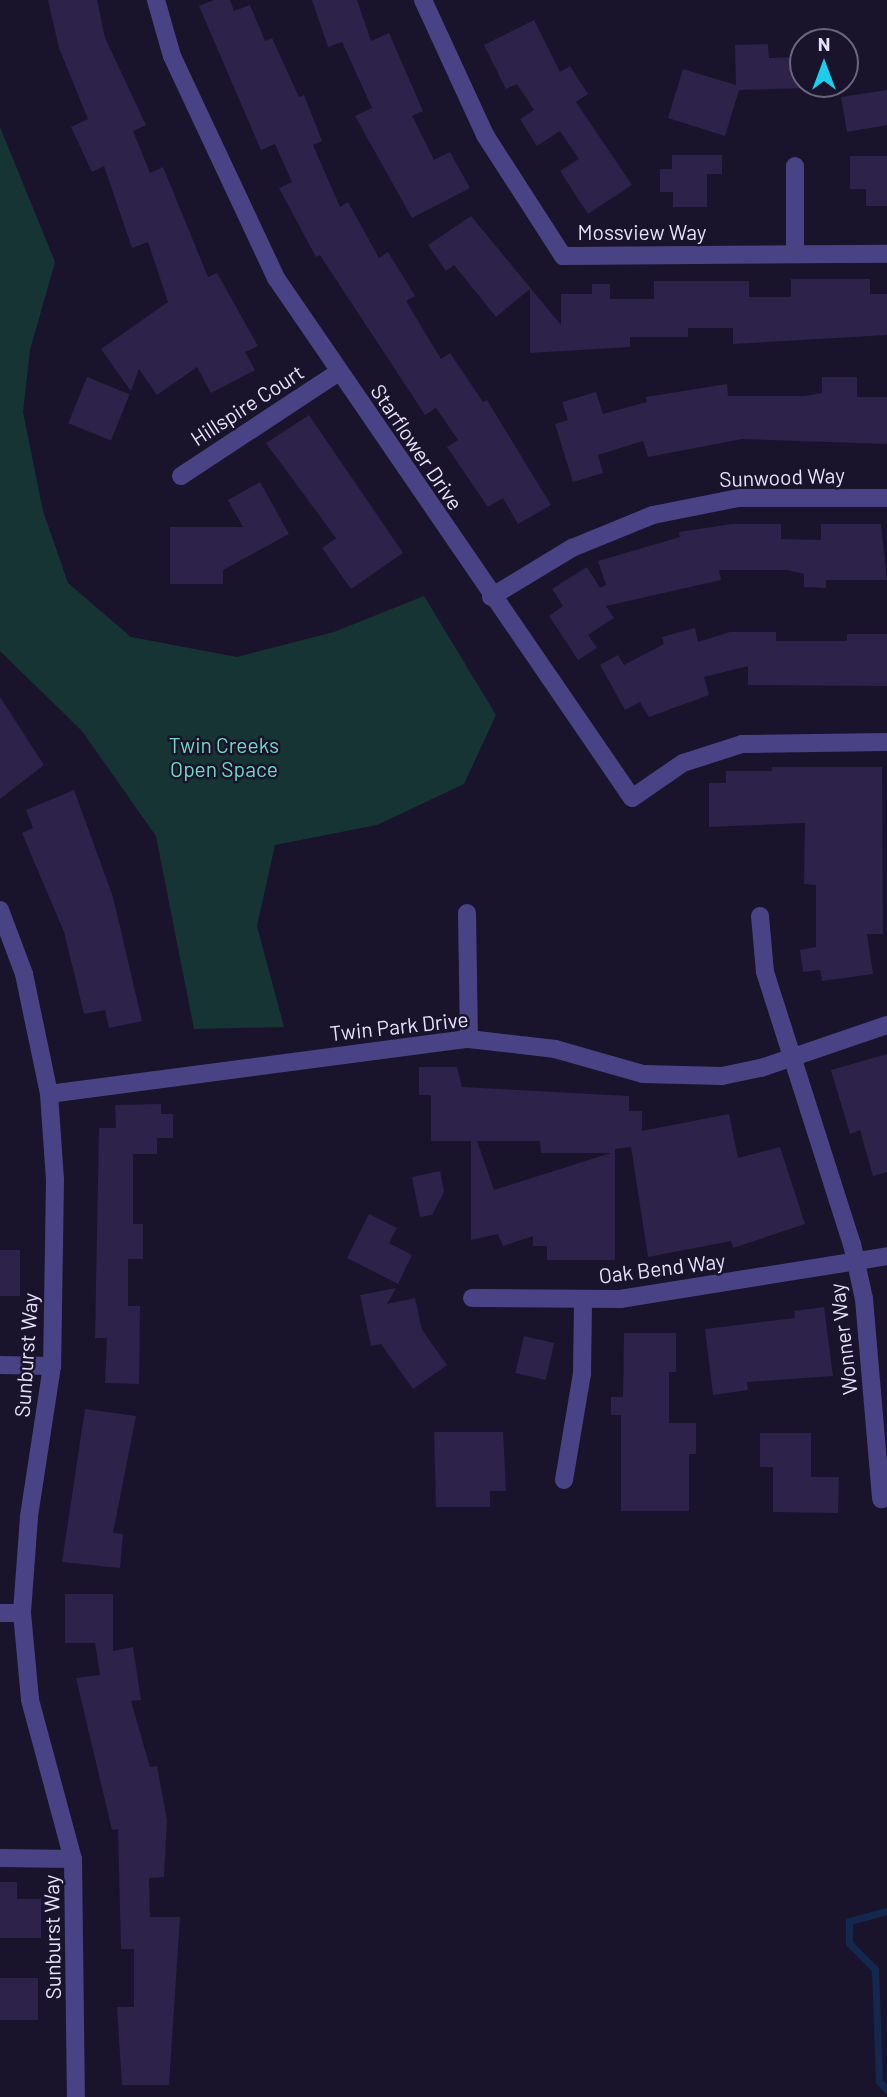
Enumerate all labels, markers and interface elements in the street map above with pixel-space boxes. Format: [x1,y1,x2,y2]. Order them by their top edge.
north arrow [789,28,859,98]
text: N [818,32,830,55]
street label: Mossview Way [577,219,707,245]
street label: Hillspire Court [186,359,308,451]
street label: Starflower Drive [366,379,468,515]
street label: Sunwood Way [719,462,845,492]
park label: Twin Creeks Open Space [169,732,279,782]
street label: Twin Park Drive [328,1006,470,1046]
street label: Oak Bend Way [597,1248,727,1288]
street label: Wonner Way [824,1282,862,1396]
street label: Sunburst Way [9,1292,43,1418]
street label: Sunburst Way [38,1874,66,2000]

